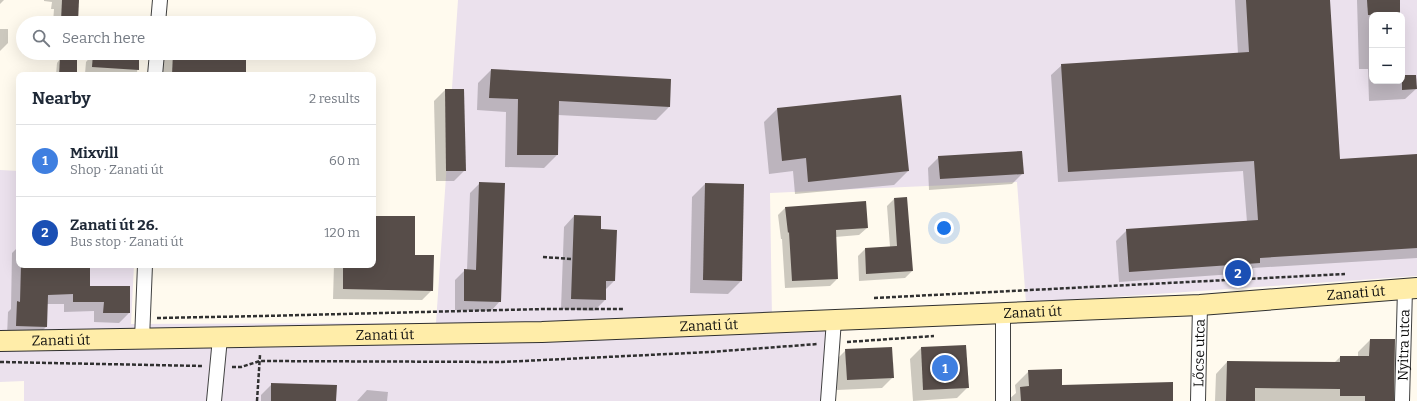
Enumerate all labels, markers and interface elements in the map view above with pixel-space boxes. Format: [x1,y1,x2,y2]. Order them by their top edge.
map controls [1369,12,1405,84]
button: + [1369,12,1405,48]
search box [16,16,376,60]
icon: search [30,27,52,49]
text: Search here [62,29,145,47]
button: − [1369,48,1405,84]
text: Nearby [32,88,91,109]
text: 2 results [309,91,360,106]
text: Mixvill [70,144,118,162]
text: 1 [42,153,48,168]
text: 60 m [329,153,360,168]
text: Shop · Zanati út [70,162,163,177]
text: Zanati út 26. [70,216,158,234]
your location [934,218,954,238]
text: 2 [41,225,49,240]
text: 120 m [324,225,360,240]
text: Bus stop · Zanati út [70,234,183,249]
pin: 2 [1225,258,1251,288]
street label: Zanati út [1326,282,1386,304]
street label: Zanati út [1003,302,1062,322]
street label: Nyitra utca [1394,309,1413,381]
street label: Zanati út [679,315,738,335]
street label: Lőcse utca [1190,318,1208,387]
street label: Zanati út [355,326,414,344]
street label: Zanati út [32,331,90,349]
pin: 1 [932,353,958,383]

